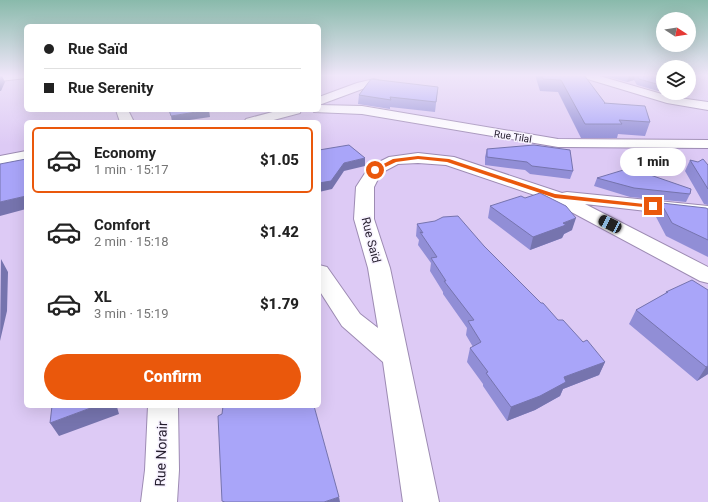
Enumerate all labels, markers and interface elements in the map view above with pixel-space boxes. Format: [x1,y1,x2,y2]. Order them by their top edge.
north arrow [656,12,696,52]
map controls [656,12,696,100]
text: Rue Saïd [68,40,128,58]
button: layers [656,60,696,100]
text: Rue Serenity [68,79,154,97]
street label: Rue Tilal [493,128,533,145]
icon: car [46,142,82,178]
text: Economy [94,144,156,162]
callout: 1 min [620,148,686,176]
text: $1.05 [260,151,299,169]
text: 1 min [637,154,669,169]
route start [366,161,384,179]
text: 1 min · 15:17 [94,162,169,177]
route end [644,197,662,215]
car [597,213,623,235]
icon: car [46,214,82,250]
text: Comfort [94,216,150,234]
street label: Rue Saïd [359,216,383,264]
text: $1.42 [260,223,299,241]
text: 2 min · 15:18 [94,234,169,249]
icon: car [46,286,82,322]
text: XL [94,288,112,306]
text: $1.79 [260,295,299,313]
text: 3 min · 15:19 [94,306,169,321]
button: Confirm [44,354,301,400]
street label: Rue Norair [152,421,170,487]

